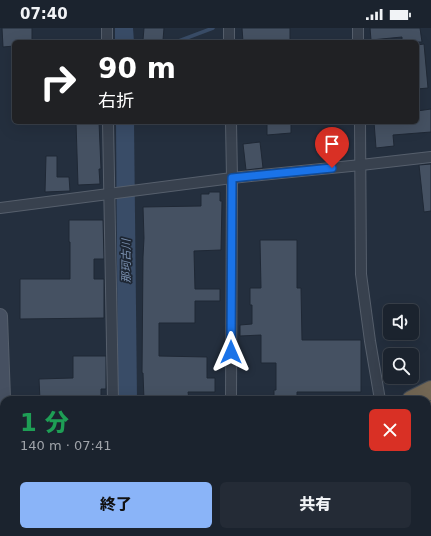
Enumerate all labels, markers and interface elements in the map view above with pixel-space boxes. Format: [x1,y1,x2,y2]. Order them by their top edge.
text: 07:40 [20,5,68,23]
text: 90 m [98,52,176,85]
icon: right [32,56,84,108]
text: 右折 [98,90,134,111]
pin [315,127,349,168]
icon: arrive [321,133,343,155]
water label: 那珂古川 [120,238,133,283]
map controls [383,304,419,384]
button: sound [383,304,419,340]
position arrow [210,331,252,373]
button: search [383,348,419,384]
text: 1 分 [20,409,69,437]
button: close [369,409,411,451]
text: 140 m · 07:41 [20,438,111,453]
button: 終了 [20,482,212,528]
button: 共有 [220,482,411,528]

